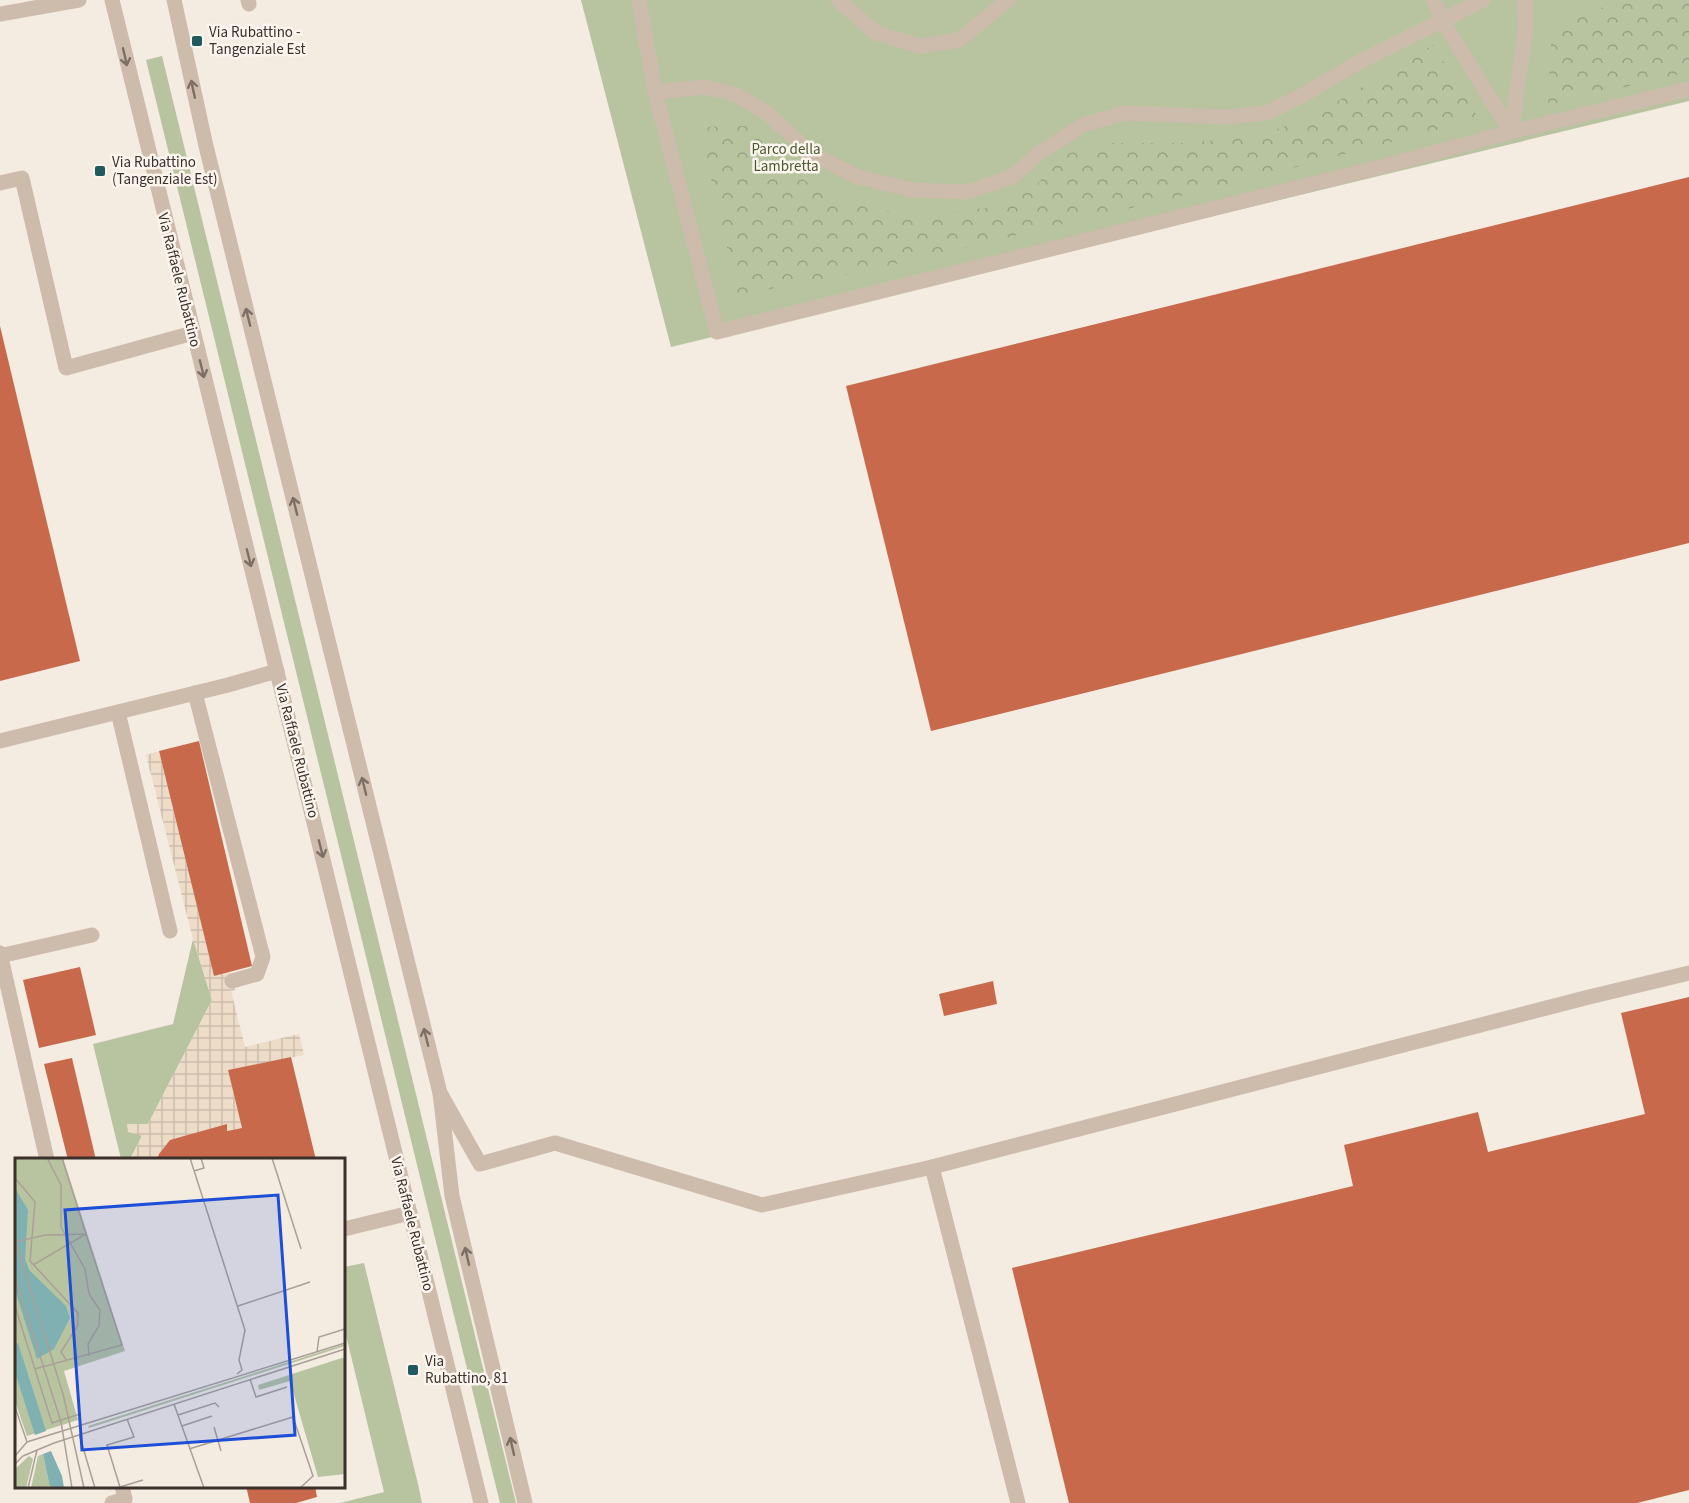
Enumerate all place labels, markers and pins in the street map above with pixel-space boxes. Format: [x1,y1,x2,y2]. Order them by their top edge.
place label: Via Rubattino - Tangenziale Est [209,22,306,60]
marker: Via Rubattino - Tangenziale Est [190,34,204,48]
place label: Via Rubattino (Tangenziale Est) [112,152,218,190]
marker: Via Rubattino (Tangenziale Est) [93,164,107,178]
place label: Via Rubattino, 81 [425,1351,509,1389]
marker: Via Rubattino, 81 [406,1363,420,1377]

